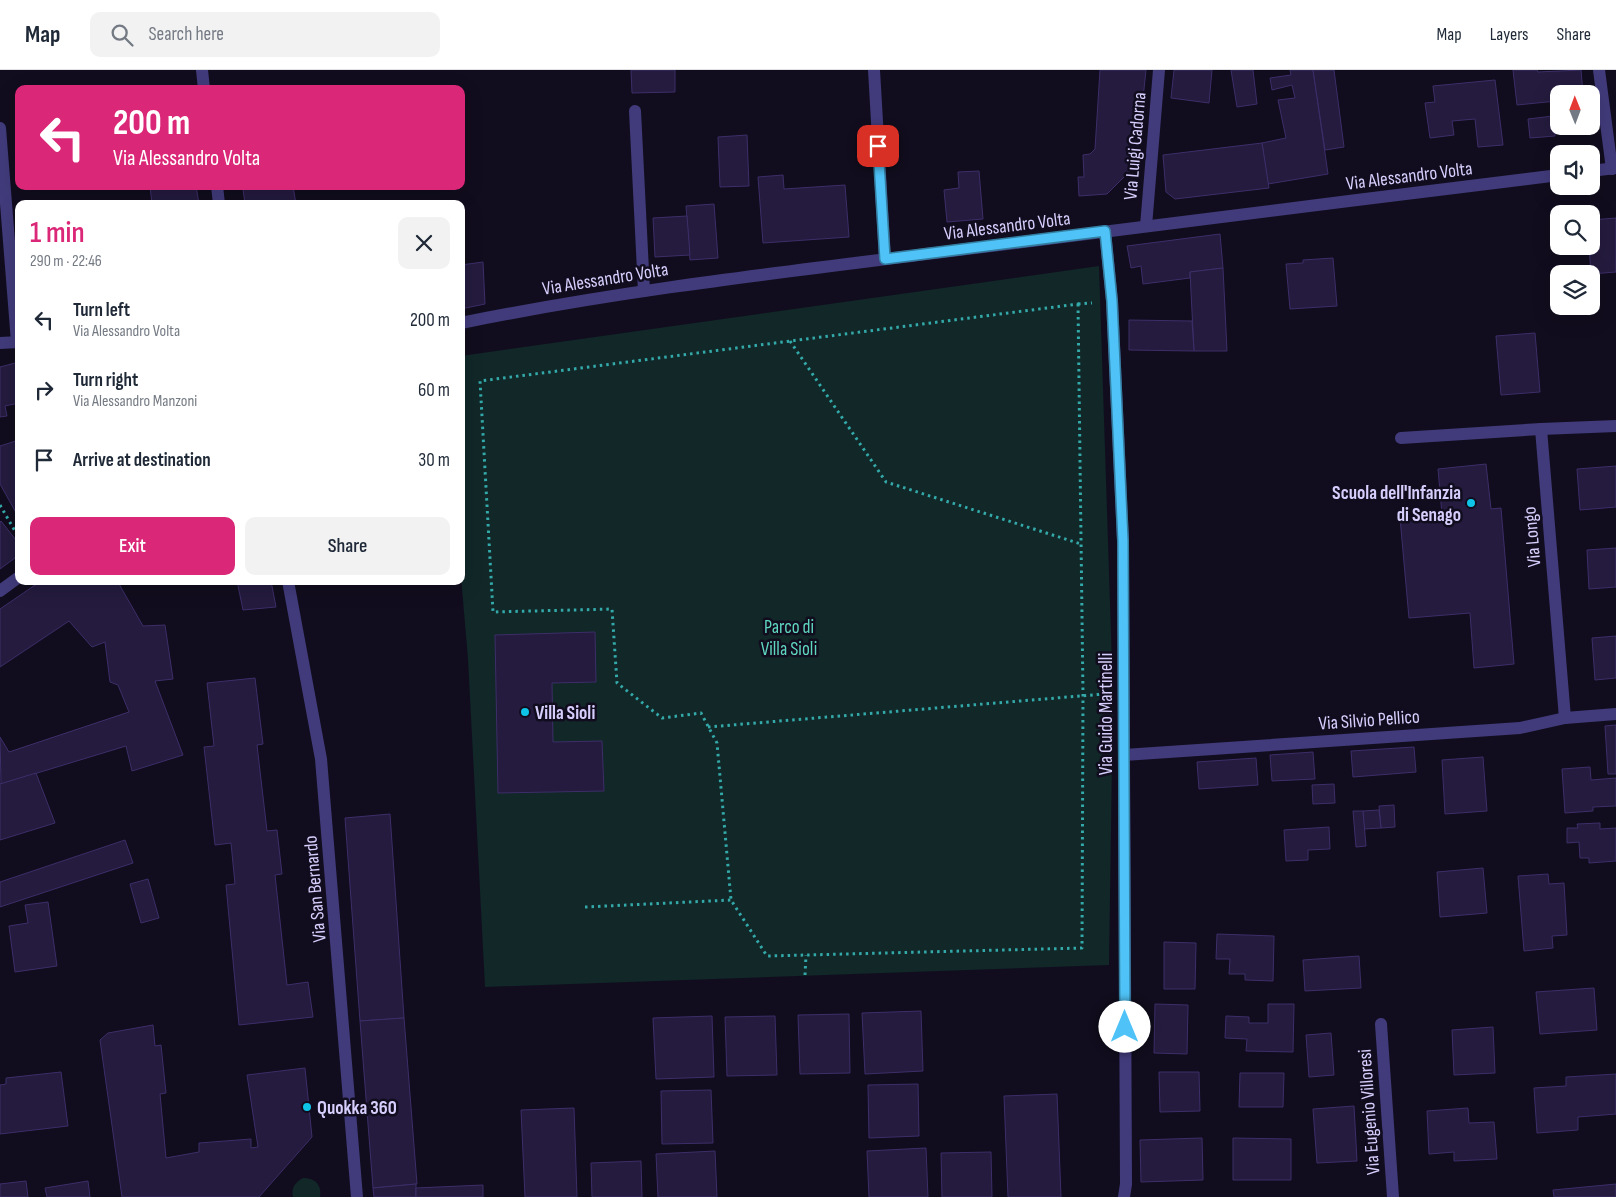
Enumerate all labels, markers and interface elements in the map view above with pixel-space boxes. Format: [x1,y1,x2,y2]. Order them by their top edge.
search box [90,12,440,57]
text: Map [25,20,60,49]
icon: search [108,21,136,49]
text: Search here [148,23,224,46]
text: Map [1437,24,1462,45]
text: Layers [1490,24,1529,45]
text: Share [1557,24,1591,45]
north arrow [1550,85,1600,135]
map controls [1550,85,1600,315]
street label: Via Luigi Cadorna [1119,91,1152,201]
text: 200 m [113,102,190,145]
icon: left [30,105,95,170]
pin [857,125,899,167]
icon: arrive [864,132,892,160]
text: Via Alessandro Volta [113,145,260,172]
button: sound [1550,145,1600,195]
street label: Via Alessandro Volta [1345,157,1474,196]
button: search [1550,205,1600,255]
street label: Via Alessandro Volta [943,207,1072,246]
text: 1 min [30,215,85,251]
button: close [398,217,450,269]
text: 290 m · 22:46 [30,252,102,271]
street label: Via Alessandro Volta [541,258,670,301]
button: layers [1550,265,1600,315]
text: Turn left [73,299,130,322]
icon: left [30,306,58,334]
text: 200 m [410,309,450,332]
text: Via Alessandro Volta [73,322,180,341]
text: Turn right [73,369,138,392]
icon: right [30,376,58,404]
text: 60 m [418,379,450,402]
text: Via Alessandro Manzoni [73,392,197,411]
icon: arrive [30,446,58,474]
text: Arrive at destination [73,449,211,472]
text: 30 m [418,449,450,472]
place label: Scuola dell'Infanzia di Senago [1332,482,1461,527]
marker: Scuola dell'Infanzia di Senago [1465,497,1477,509]
street label: Via Longo [1518,506,1547,568]
button: Exit [30,517,235,575]
button: Share [245,517,450,575]
park label: Parco di Villa Sioli [761,616,817,661]
street label: Via Guido Martinelli [1095,653,1118,775]
place label: Villa Sioli [535,702,595,725]
street label: Via Silvio Pellico [1318,705,1421,736]
marker: Villa Sioli [519,706,531,718]
street label: Via San Bernardo [299,835,332,943]
position arrow [1098,1000,1150,1052]
street label: Via Eugenio Villoresi [1354,1048,1385,1176]
place label: Quokka 360 [317,1097,397,1120]
marker: Quokka 360 [301,1101,313,1113]

